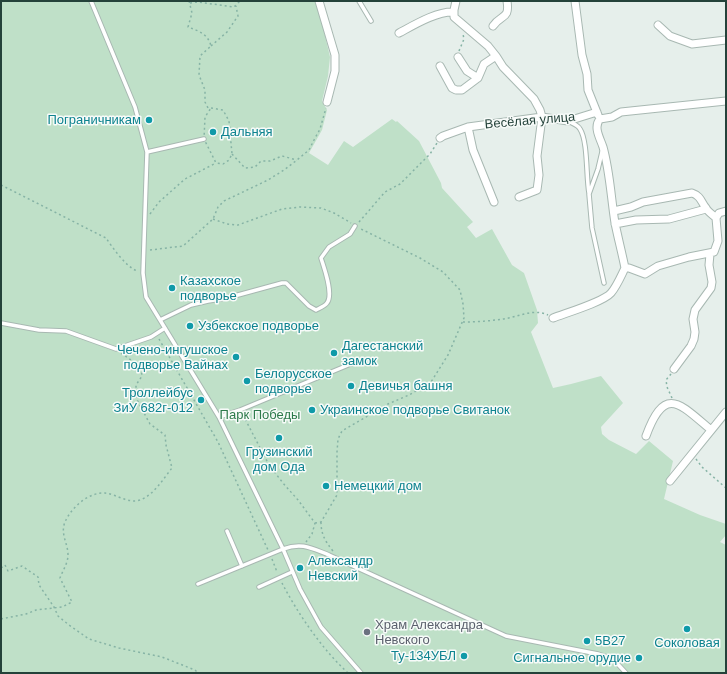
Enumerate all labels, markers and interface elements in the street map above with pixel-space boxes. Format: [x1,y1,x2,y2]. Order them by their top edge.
street label: Весёлая улица [484,109,576,133]
place label: Пограничникам [47,112,141,128]
marker: Пограничникам [144,115,154,125]
place label: Дальняя [221,124,273,140]
marker: Дальняя [208,127,218,137]
place label: Казахское подворье [180,273,241,304]
marker: Казахское подворье [167,283,177,293]
place label: Узбекское подворье [198,318,319,334]
marker: Узбекское подворье [185,321,195,331]
place label: Дагестанский замок [342,338,423,369]
place label: Чечено-ингушское подворье Вайнах [117,342,228,373]
marker: Дагестанский замок [329,348,339,358]
marker: Чечено-ингушское подворье Вайнах [231,352,241,362]
place label: Белорусское подворье [255,366,332,397]
marker: Белорусское подворье [242,376,252,386]
place label: Девичья башня [359,378,452,394]
marker: Девичья башня [346,381,356,391]
place label: Троллейбус ЗиУ 682г-012 [114,385,193,416]
marker: Троллейбус ЗиУ 682г-012 [196,395,206,405]
place label: Украинское подворье Свитанок [320,402,510,418]
marker: Украинское подворье Свитанок [307,405,317,415]
park label: Парк Победы [220,407,300,423]
marker: Грузинский дом Ода [274,433,284,443]
place label: Грузинский дом Ода [245,444,313,475]
place label: Немецкий дом [334,478,422,494]
marker: Немецкий дом [321,481,331,491]
place label: Александр Невский [308,553,373,584]
marker: Александр Невский [295,563,305,573]
place label: Храм Александра Невского [375,617,483,648]
marker: Соколовая [682,624,692,634]
marker: Храм Александра Невского [362,627,372,637]
place label: 5В27 [595,633,625,649]
place label: Соколовая [654,635,720,651]
marker: 5В27 [582,636,592,646]
place label: Ту-134УБЛ [391,648,456,664]
place label: Сигнальное орудие [513,650,631,666]
marker: Ту-134УБЛ [459,651,469,661]
marker: Сигнальное орудие [634,653,644,663]

